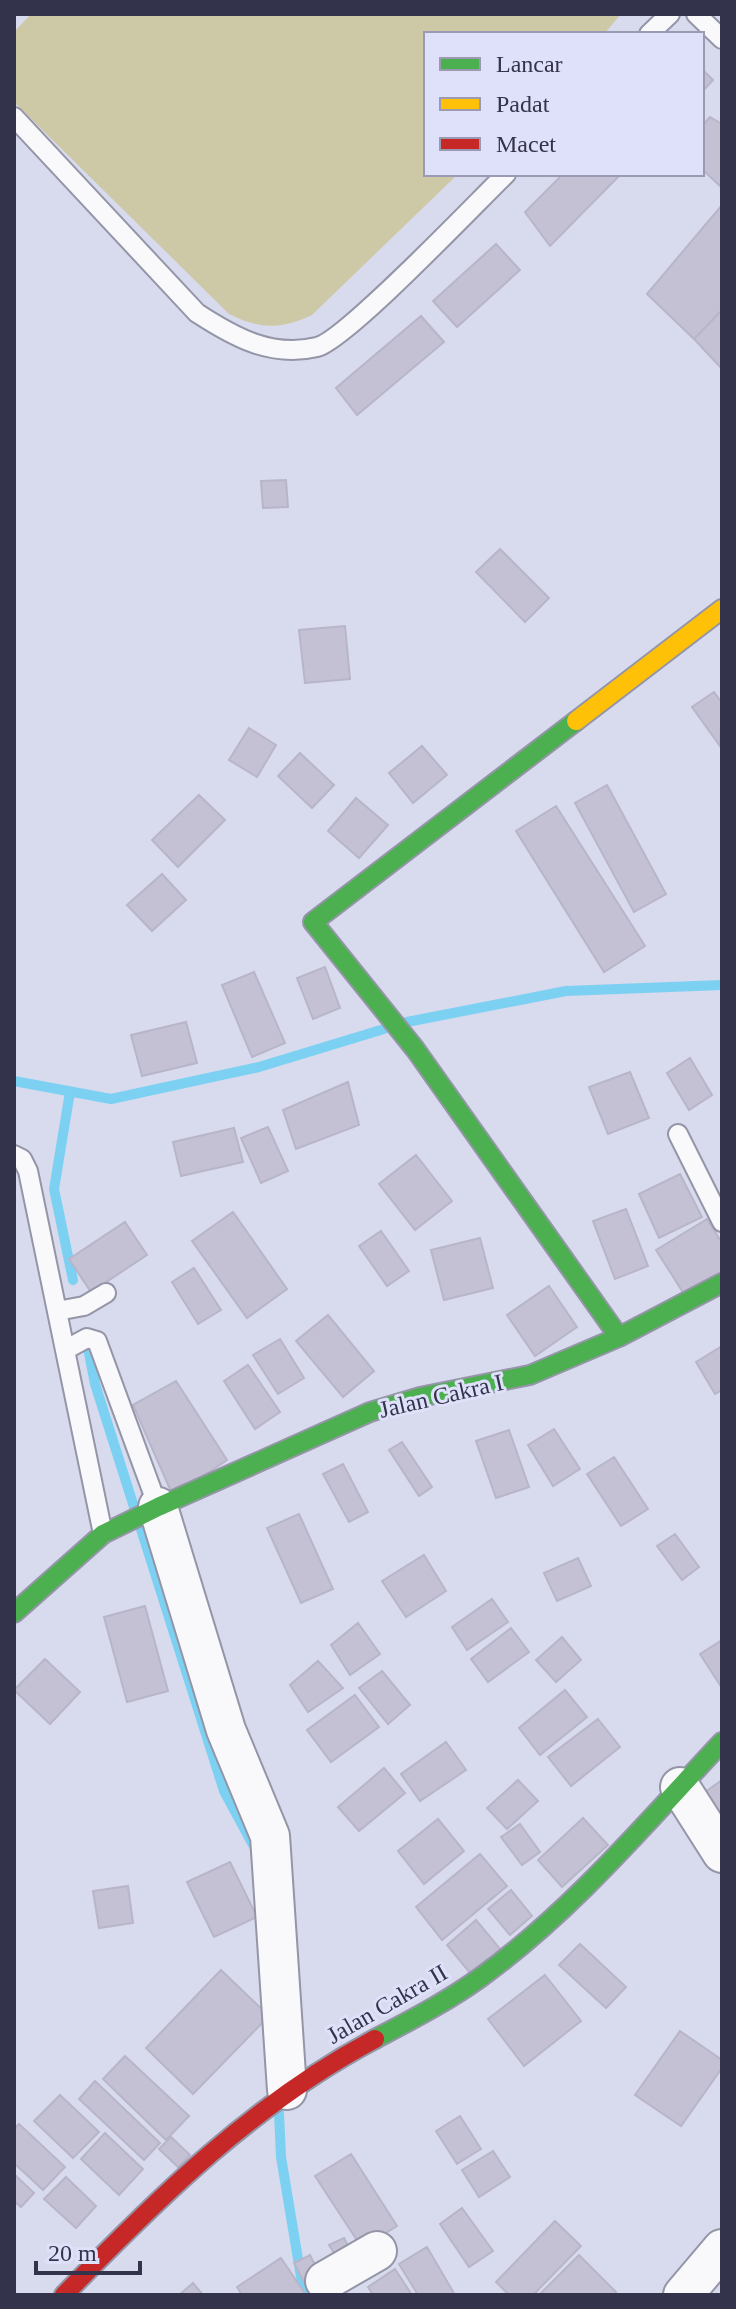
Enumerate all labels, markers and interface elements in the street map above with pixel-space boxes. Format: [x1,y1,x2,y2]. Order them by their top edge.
legend [424,32,704,176]
text: Lancar [496,51,563,77]
text: Padat [496,91,550,117]
text: Macet [496,131,556,157]
street label: Jalan Cakra I [376,1369,506,1423]
street label: Jalan Cakra II [322,1959,452,2049]
scale bar [36,2225,140,2275]
text: 20 m [48,2240,97,2266]

